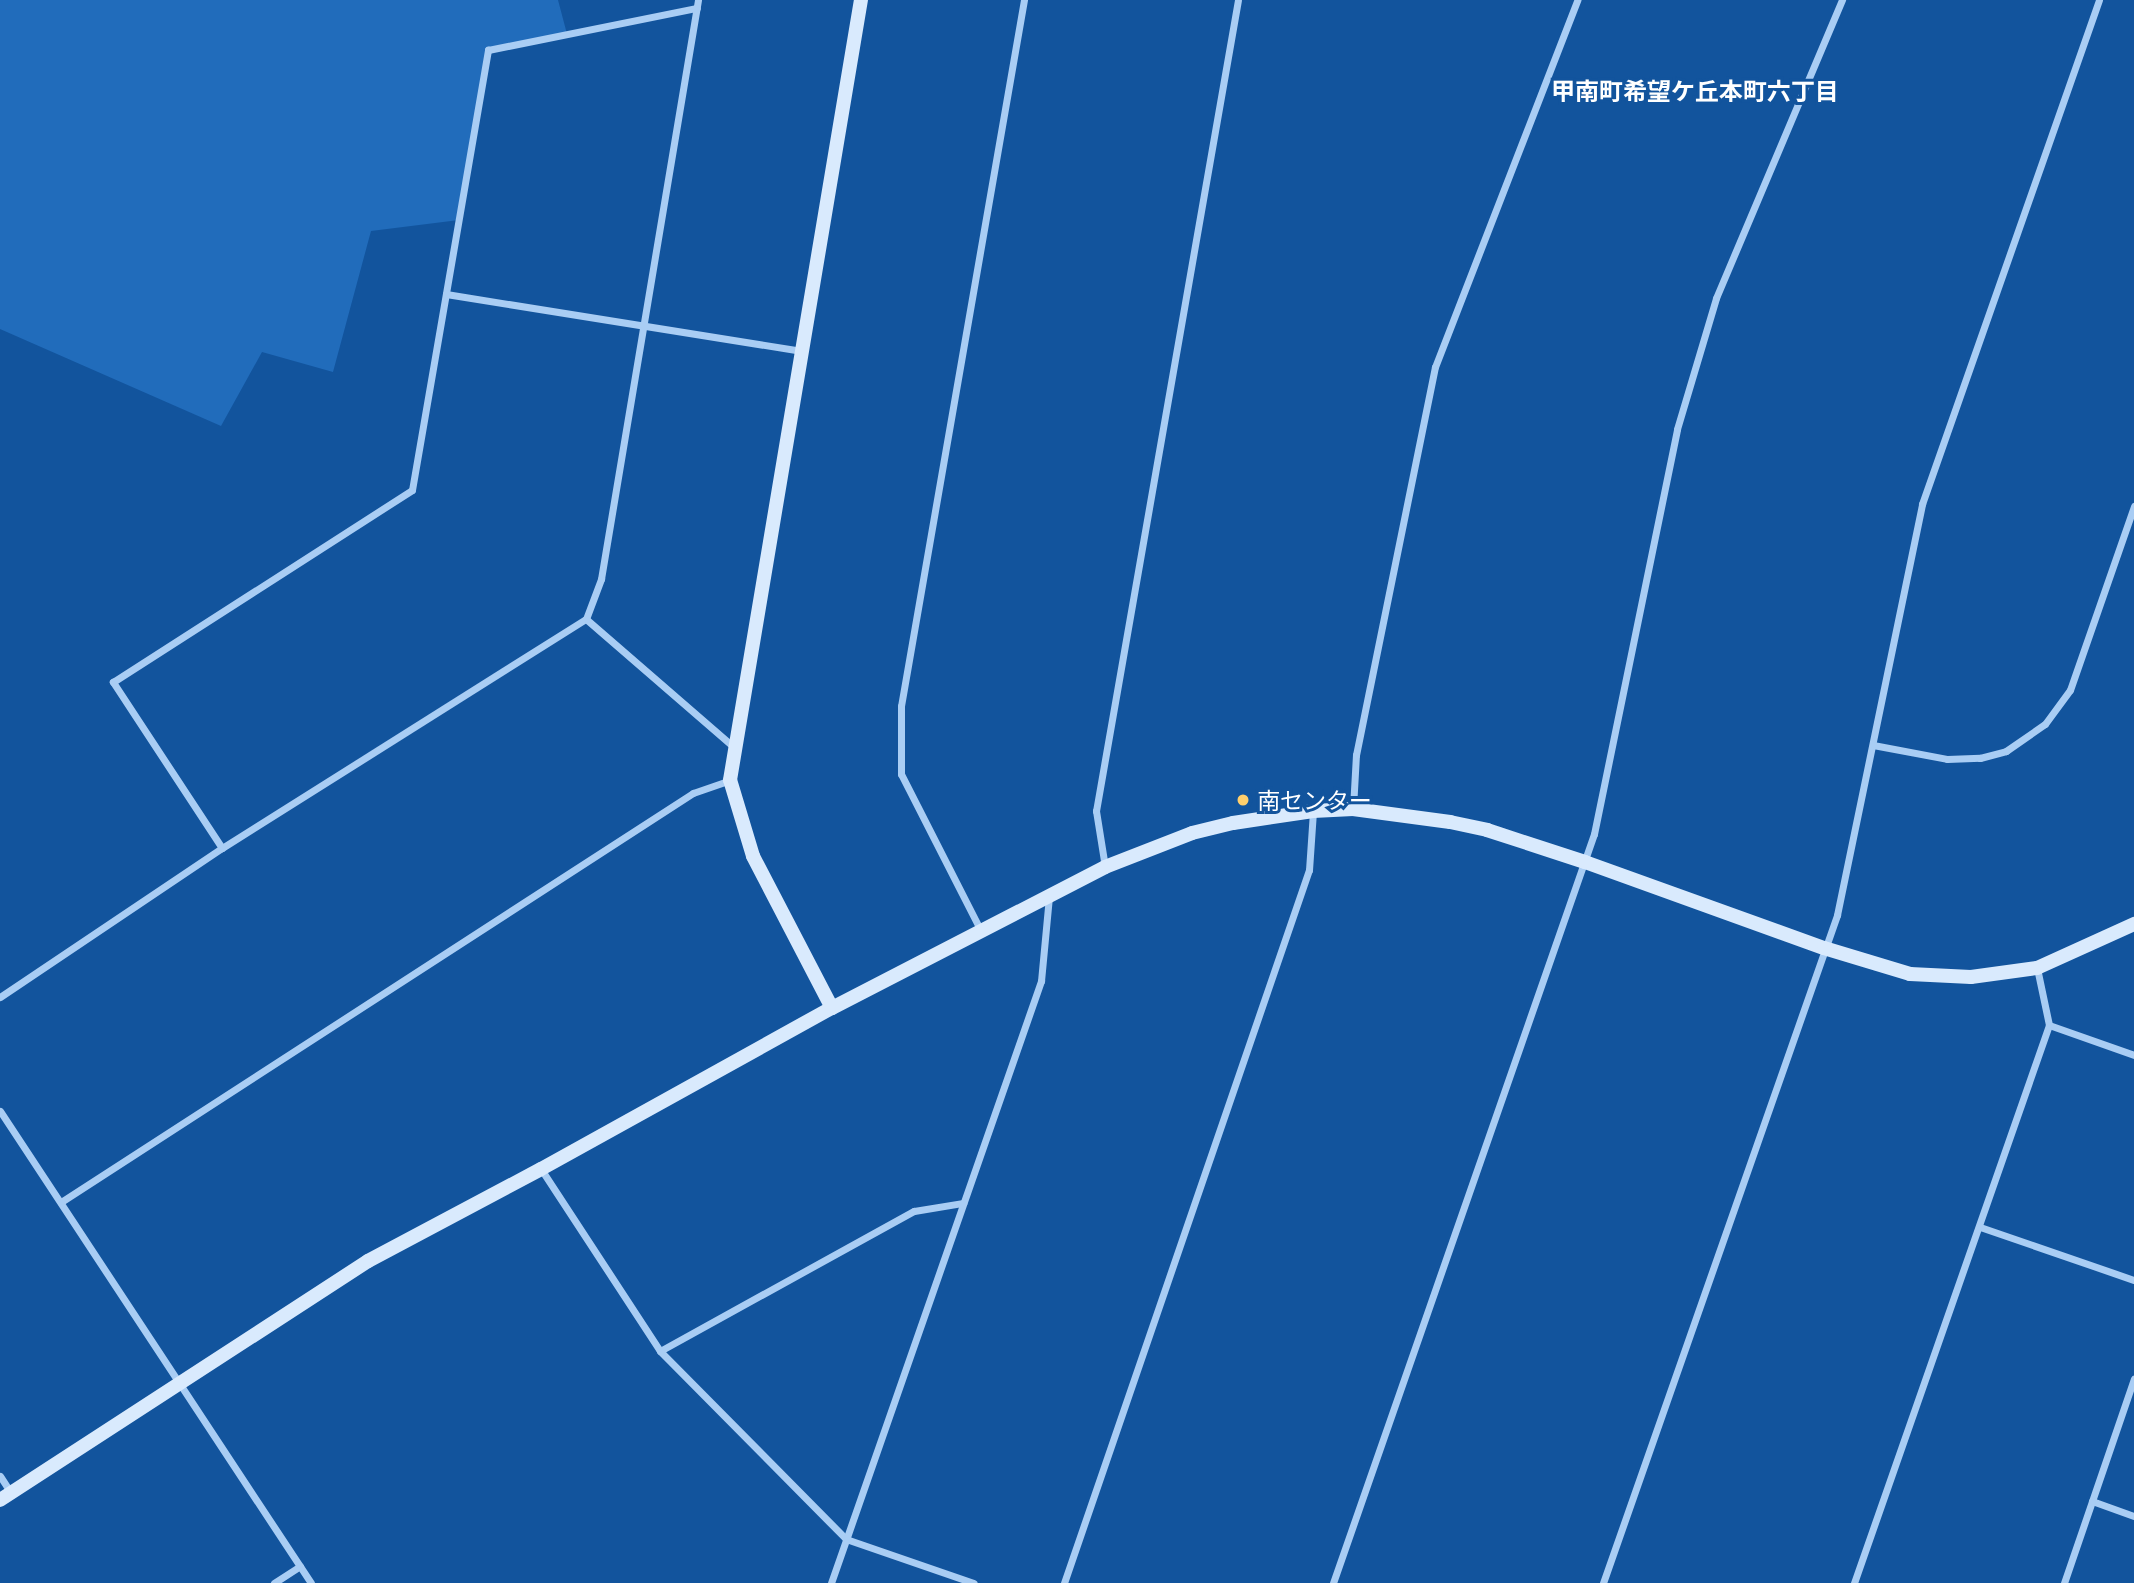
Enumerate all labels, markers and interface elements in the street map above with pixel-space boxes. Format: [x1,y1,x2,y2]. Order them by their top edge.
district label: 甲南町希望ケ丘本町六丁目 [1551,77,1839,105]
place label: 南センター [1257,786,1372,814]
marker: 南センター [1235,792,1251,808]

